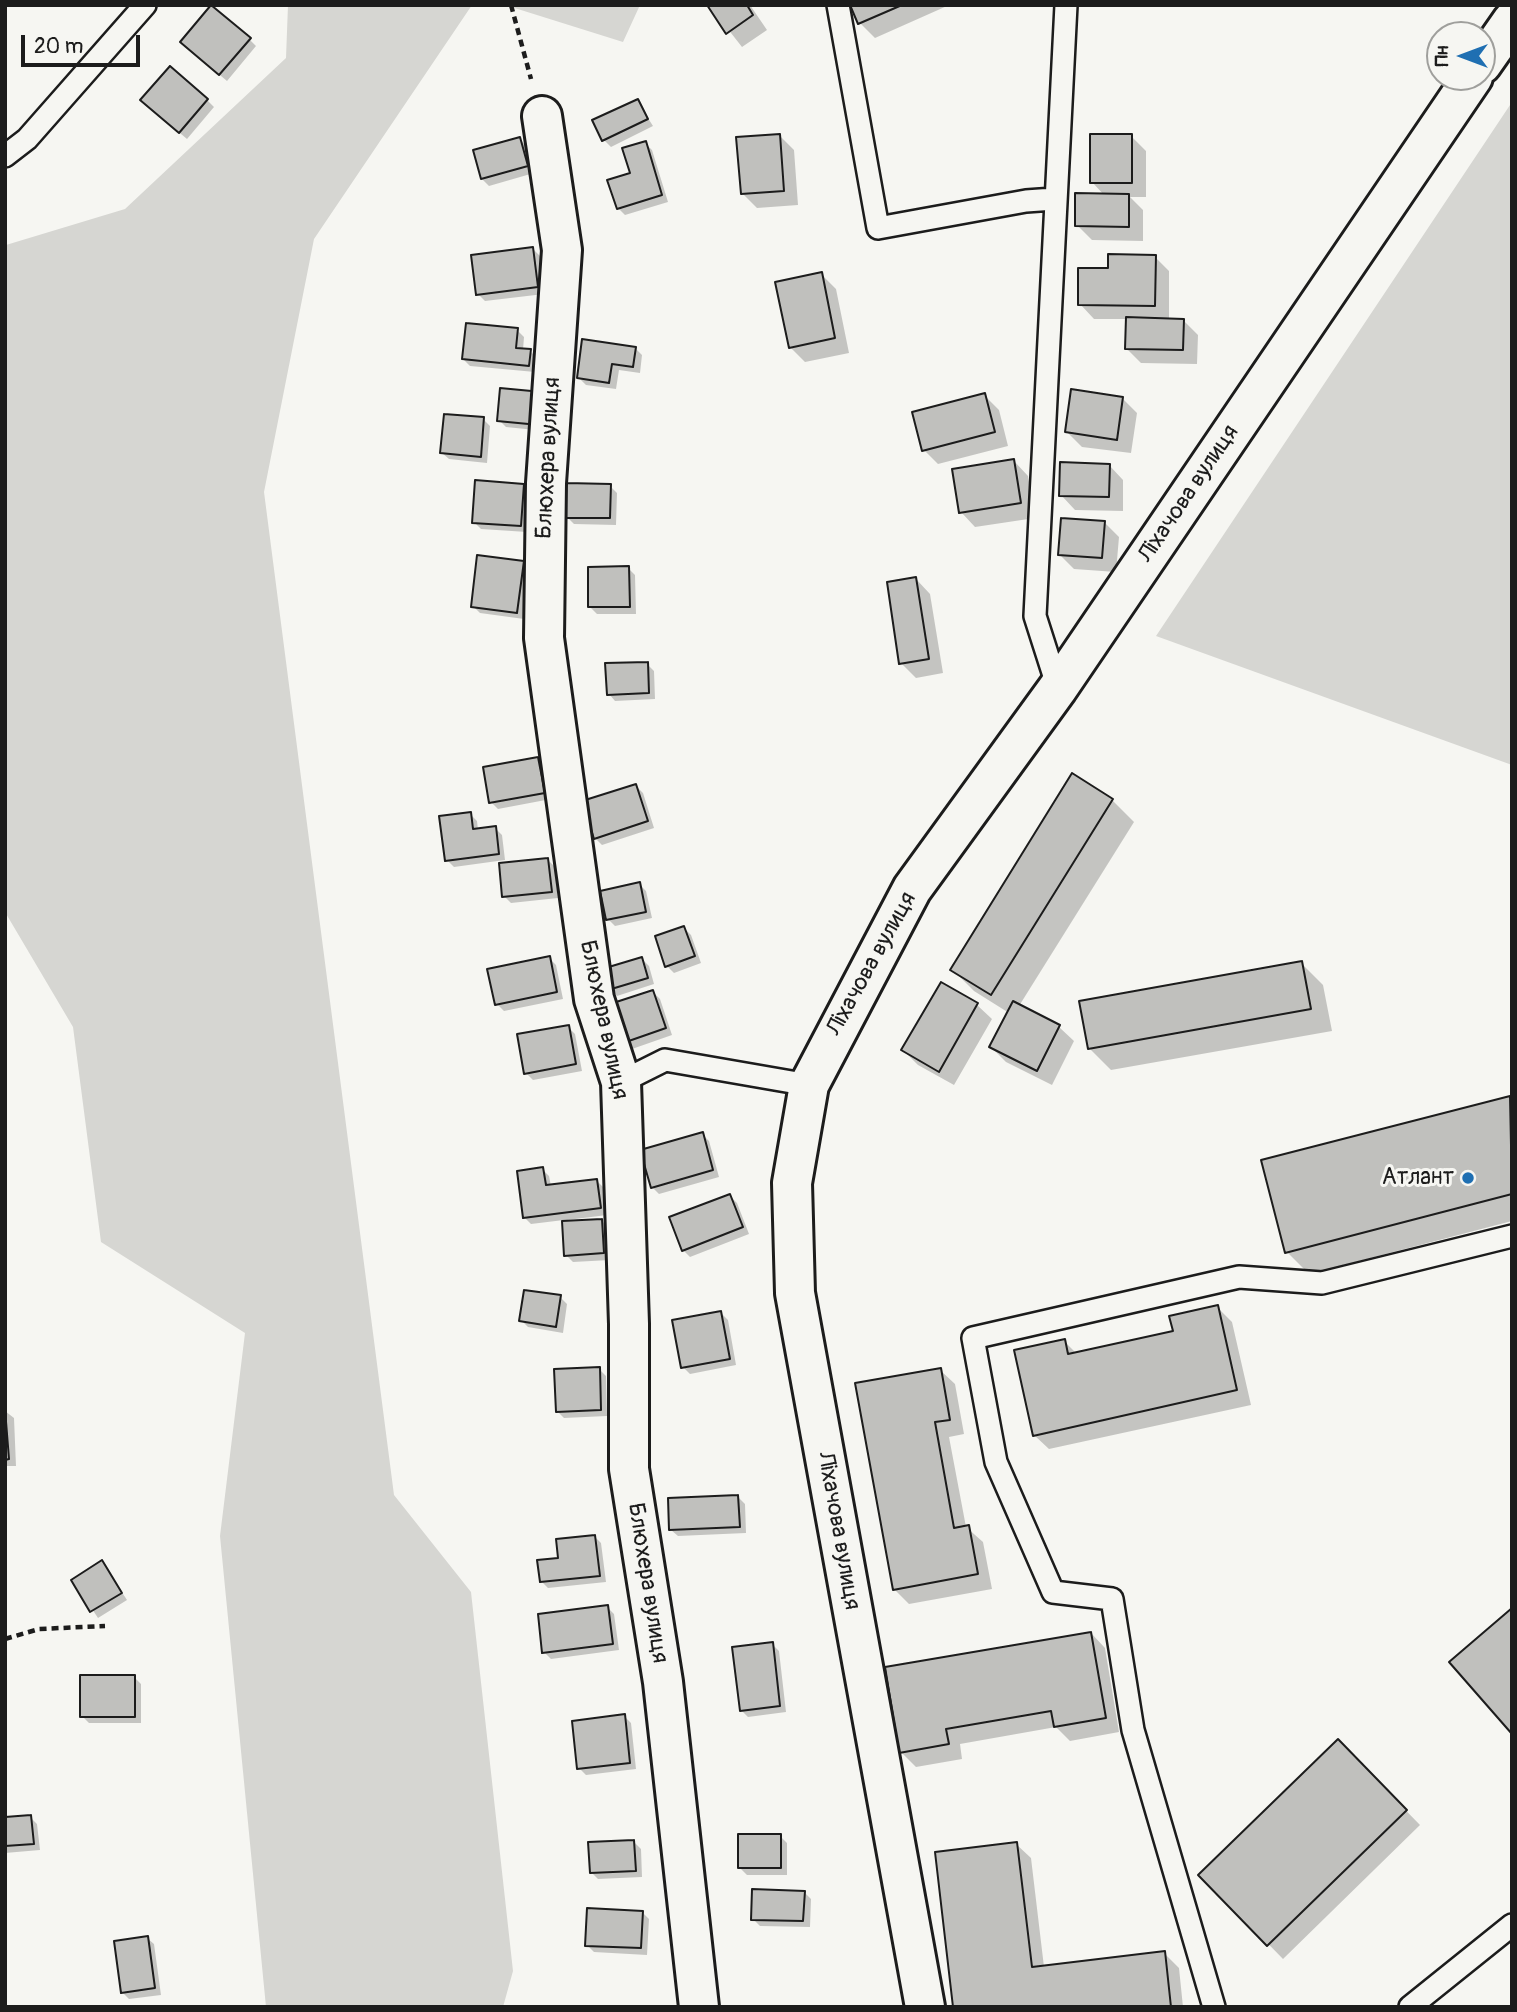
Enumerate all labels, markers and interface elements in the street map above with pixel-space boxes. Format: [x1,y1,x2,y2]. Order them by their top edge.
scale bar [24,21,144,65]
north arrow [1426,21,1496,91]
text: 20 m [34,33,83,60]
text: Пн [1430,46,1454,66]
street label: Блюхера вулиця [531,376,567,540]
street label: Ліхачова вулиця [1133,420,1245,568]
street label: Ліхачова вулиця [821,887,923,1041]
street label: Блюхера вулиця [573,938,633,1102]
place label: Атлант [1382,1164,1454,1192]
marker: Атлант [1460,1170,1476,1186]
street label: Ліхачова вулиця [811,1450,865,1612]
street label: Блюхера вулиця [621,1501,673,1665]

